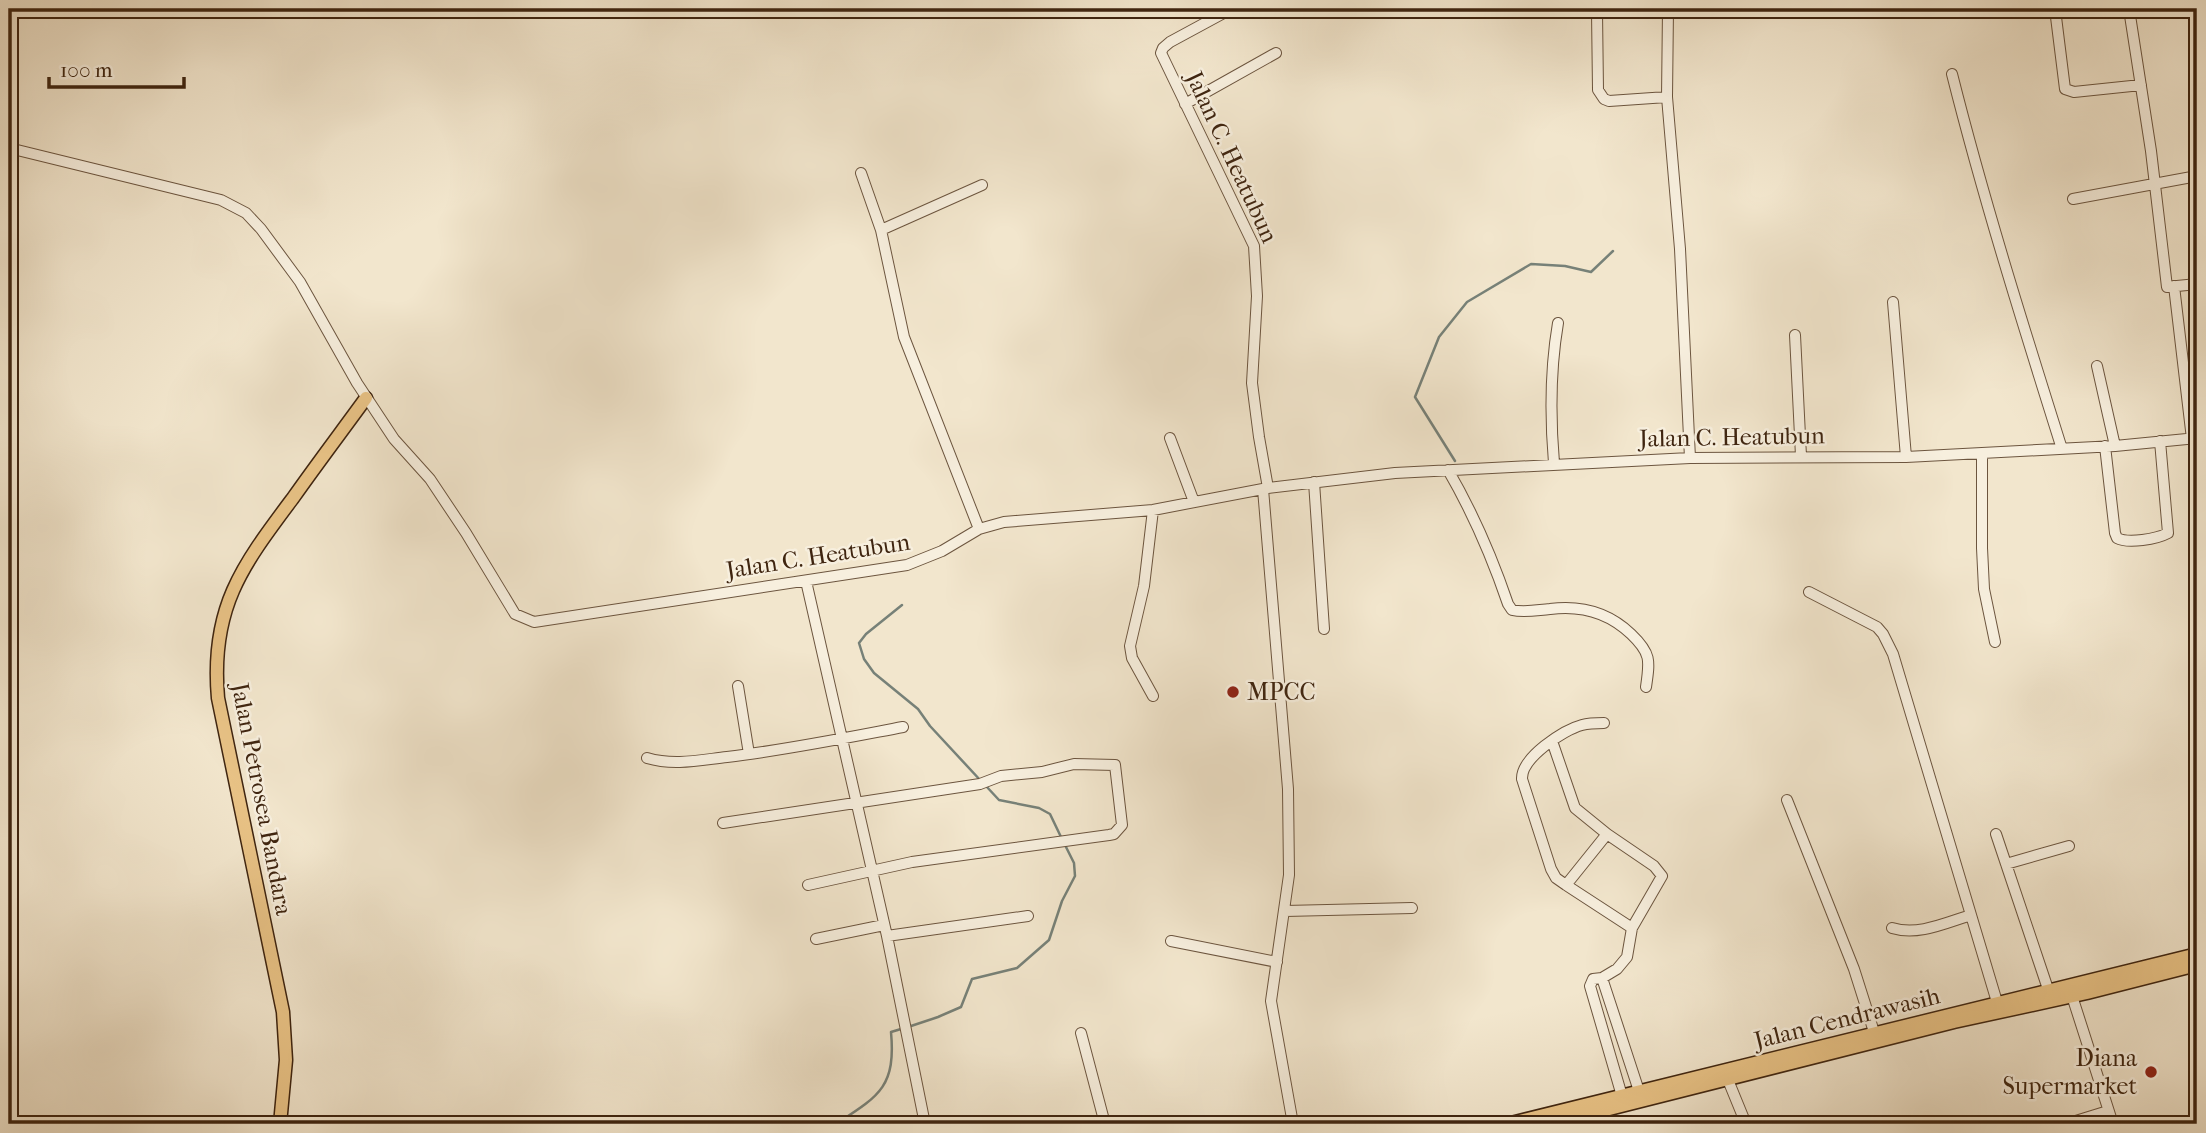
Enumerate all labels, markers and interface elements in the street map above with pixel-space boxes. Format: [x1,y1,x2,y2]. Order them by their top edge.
scale bar [49,46,184,90]
text: 100 m [60,58,113,82]
street label: Jalan C. Heatubun [1179,65,1284,247]
street label: Jalan C. Heatubun [1637,421,1825,453]
street label: Jalan C. Heatubun [722,528,912,585]
place label: MPCC [1247,678,1316,706]
street label: Jalan Petrosea Bandara [225,679,298,918]
marker: MPCC [1225,684,1241,700]
street label: Jalan Cendrawasih [1749,981,1943,1055]
place label: Diana Supermarket [2003,1044,2138,1100]
marker: Diana Supermarket [2143,1064,2159,1080]

